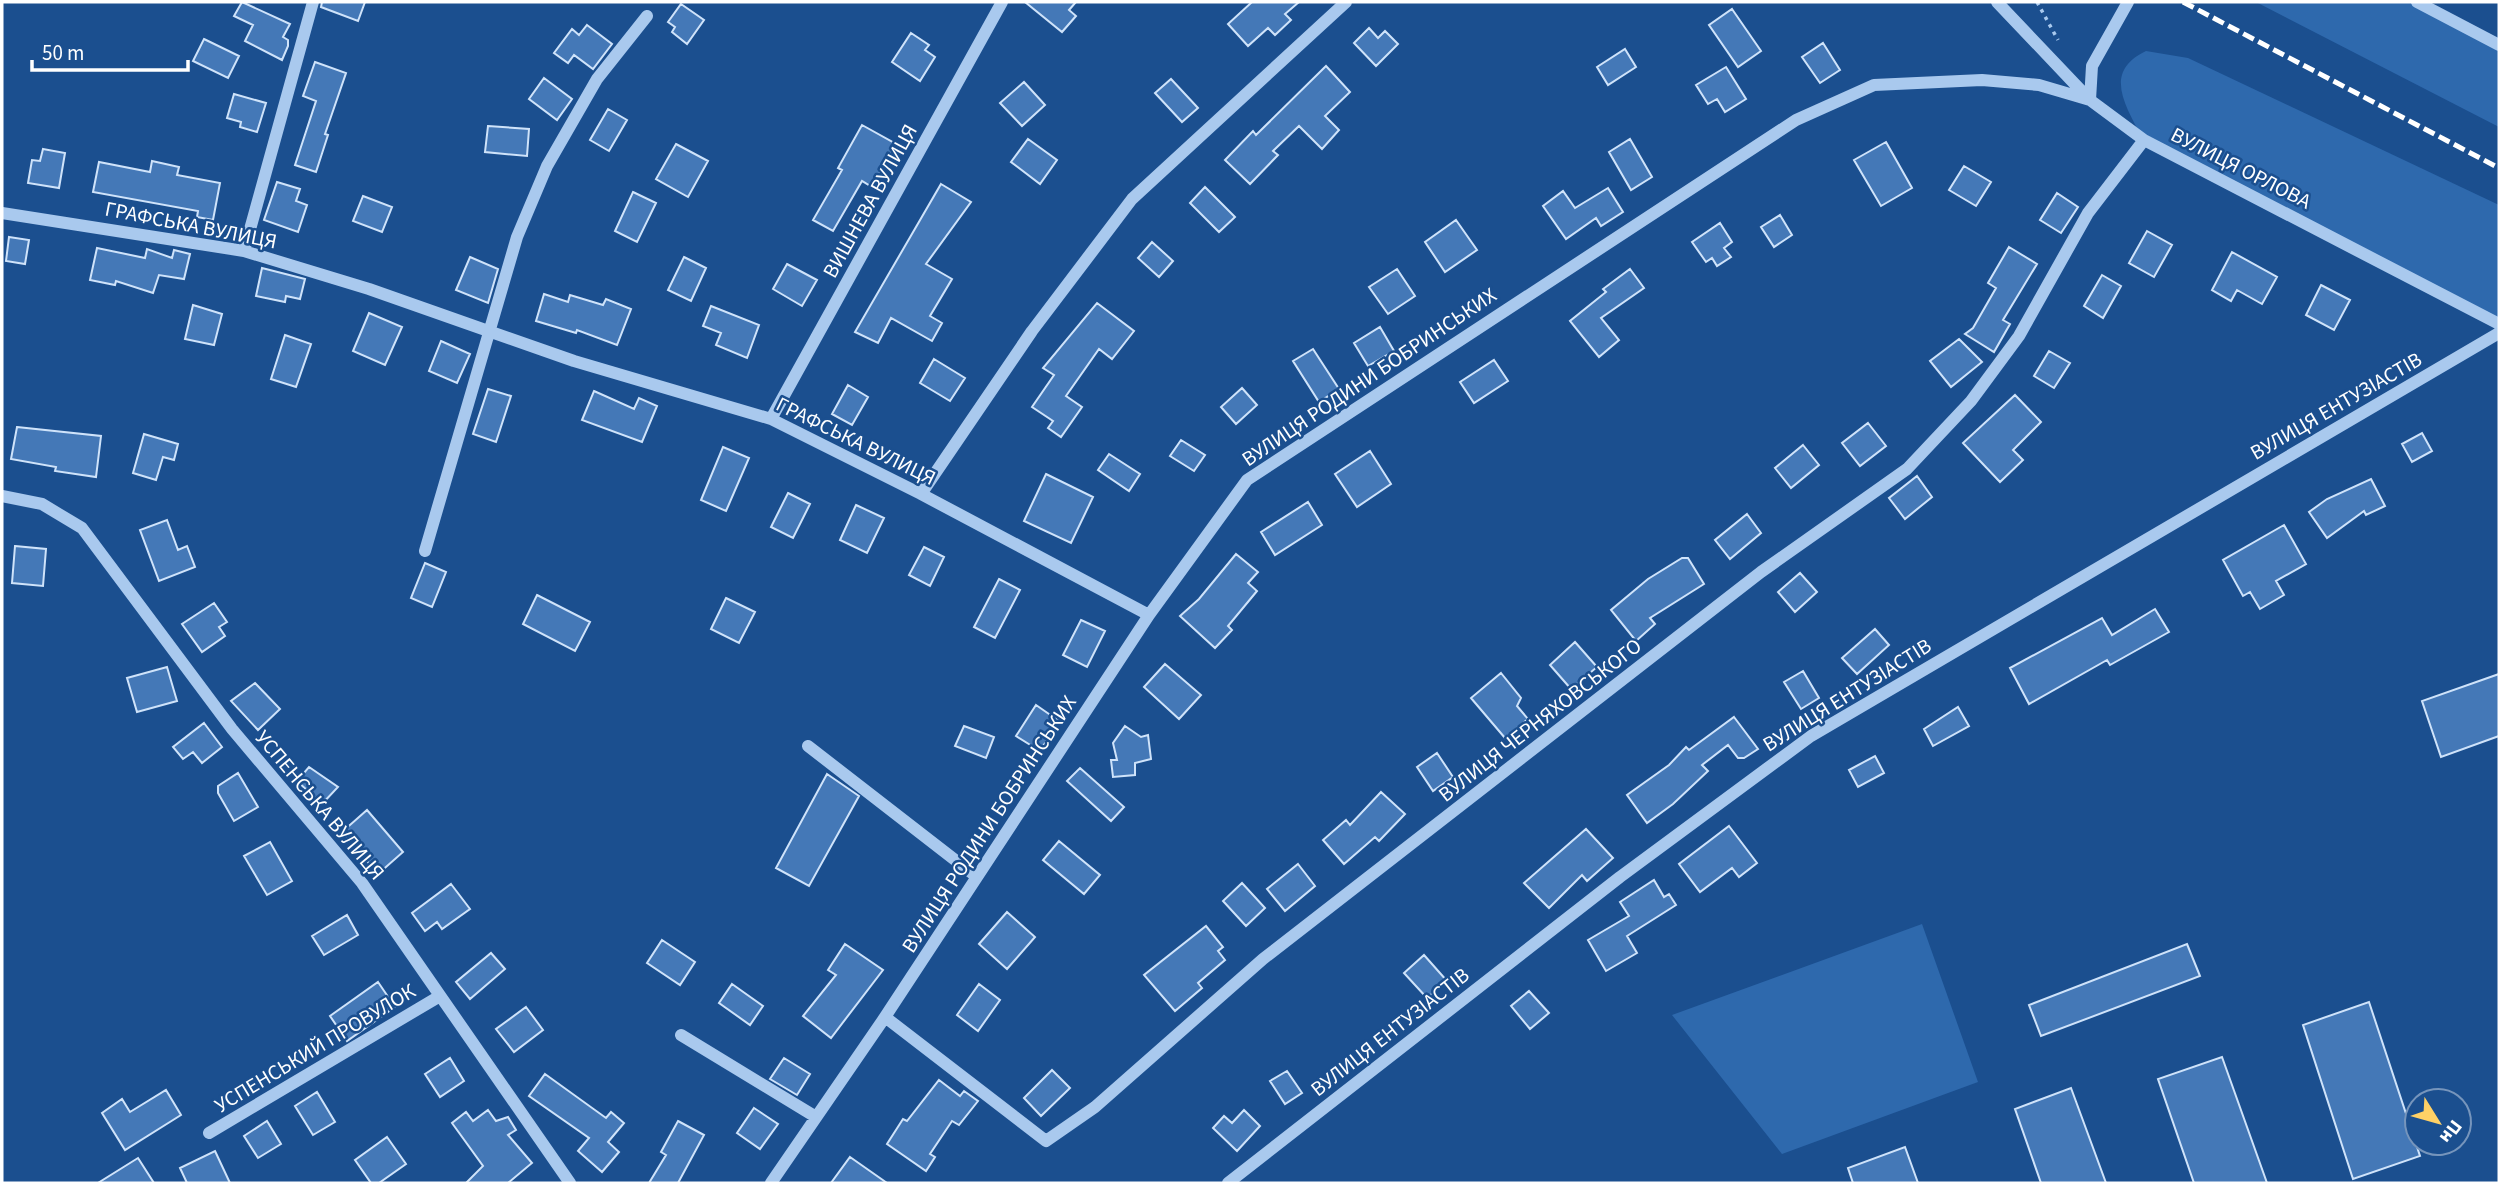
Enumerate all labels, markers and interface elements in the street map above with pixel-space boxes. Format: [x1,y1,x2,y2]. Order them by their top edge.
scale bar [32,28,187,72]
text: 50 m [42,38,84,68]
street label: ВИШНЕВА ВУЛИЦЯ [815,119,925,283]
street label: ВУЛИЦЯ ОРЛОВА [2166,120,2317,217]
street label: ГРАФСЬКА ВУЛИЦЯ [103,194,279,256]
street label: ВУЛИЦЯ РОДИНИ БОБРИНСЬКИХ [1236,280,1503,474]
street label: ВУЛИЦЯ ЕНТУЗІАСТІВ [2244,344,2428,468]
street label: ГРАФСЬКА ВУЛИЦЯ [771,389,941,493]
street label: ВУЛИЦЯ ЧЕРНЯХОВСЬКОГО [1432,631,1648,809]
street label: ВУЛИЦЯ ЕНТУЗІАСТІВ [1757,631,1937,759]
street label: ВУЛИЦЯ РОДИНИ БОБРИНСЬКИХ [894,689,1084,959]
street label: УСПЕНСЬКА ВУЛИЦЯ [248,724,392,886]
street label: ВУЛИЦЯ ЕНТУЗІАСТІВ [1304,960,1476,1104]
street label: УСПЕНСЬКИЙ ПРОВУЛОК [209,976,422,1120]
north arrow [2403,1087,2473,1157]
text: Пн [2432,1114,2468,1149]

